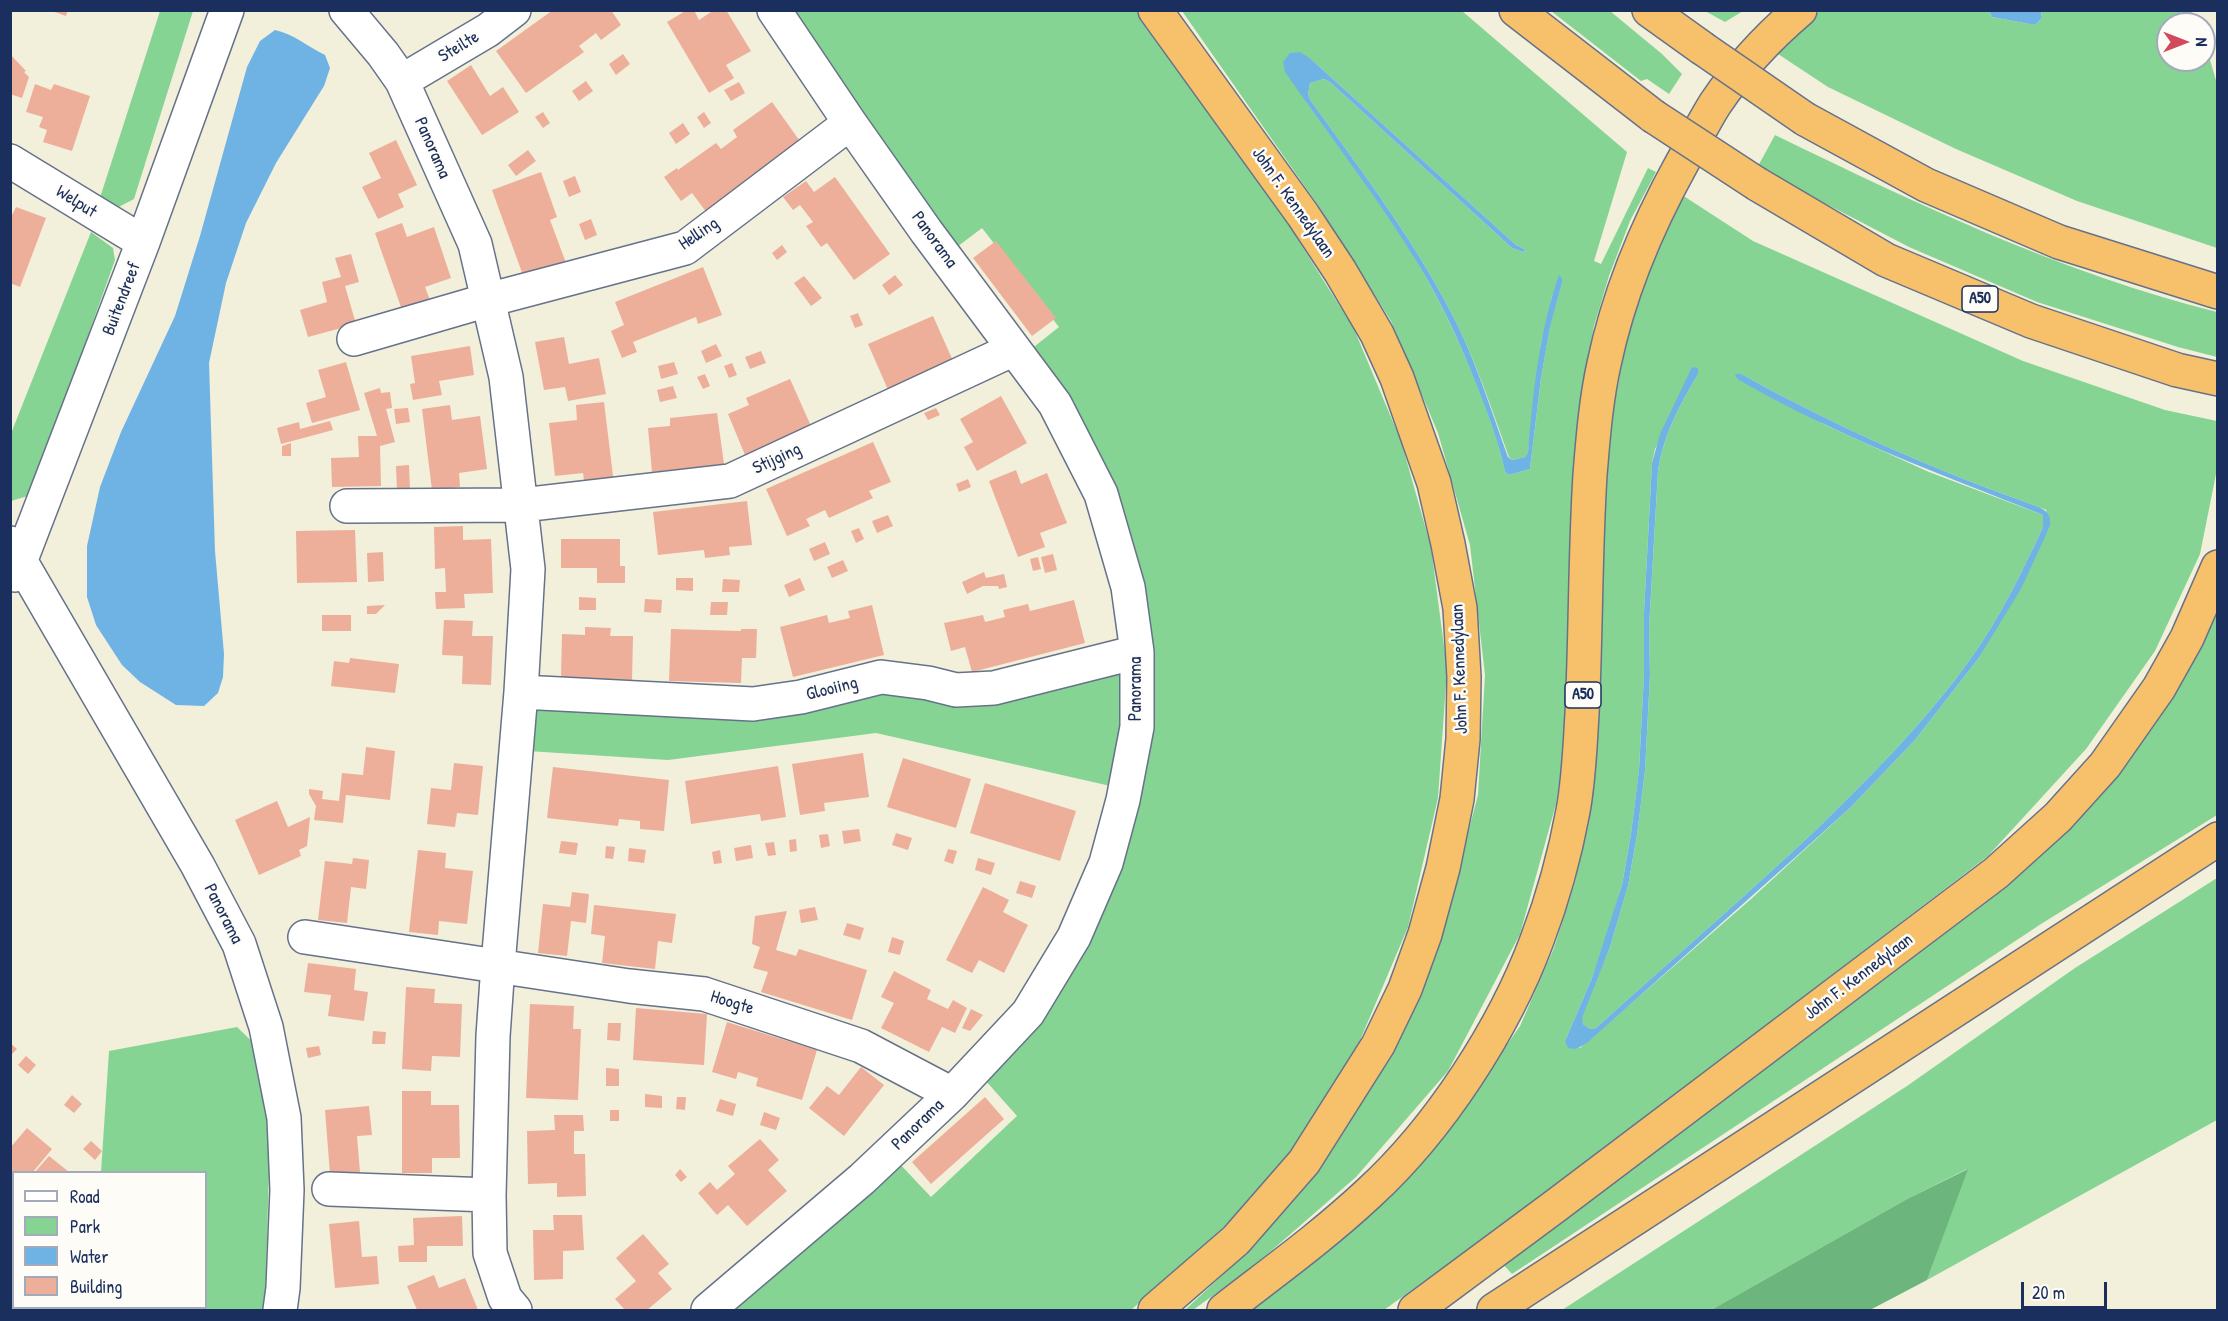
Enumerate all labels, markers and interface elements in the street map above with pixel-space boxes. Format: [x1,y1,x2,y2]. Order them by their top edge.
north arrow [2156,12,2216,72]
street label: Steilte [435,26,483,68]
text: N [2191,38,2213,46]
street label: Panorama [409,114,455,182]
street label: John F. Kennedylaan [1247,143,1339,263]
street label: Welput [52,181,100,223]
street label: Panorama [906,208,962,272]
street label: Helling [675,213,723,255]
street label: Buitendreef [98,259,146,339]
road number: A50 [1962,286,1998,312]
street label: Stijging [749,438,805,480]
street label: John F. Kennedylaan [1447,604,1473,734]
street label: Panorama [1125,657,1147,721]
street label: Glooiing [804,672,860,706]
road number: A50 [1565,682,1601,708]
street label: Panorama [199,880,247,948]
street label: John F. Kennedylaan [1801,929,1917,1025]
street label: Hoogte [708,986,756,1020]
street label: Panorama [887,1095,949,1155]
legend [12,1171,207,1309]
text: Road [70,1184,100,1209]
text: Park [70,1214,100,1239]
text: Water [70,1244,108,1269]
scale bar [2024,1270,2110,1308]
text: Building [70,1274,122,1299]
text: 20 m [2032,1280,2065,1305]

